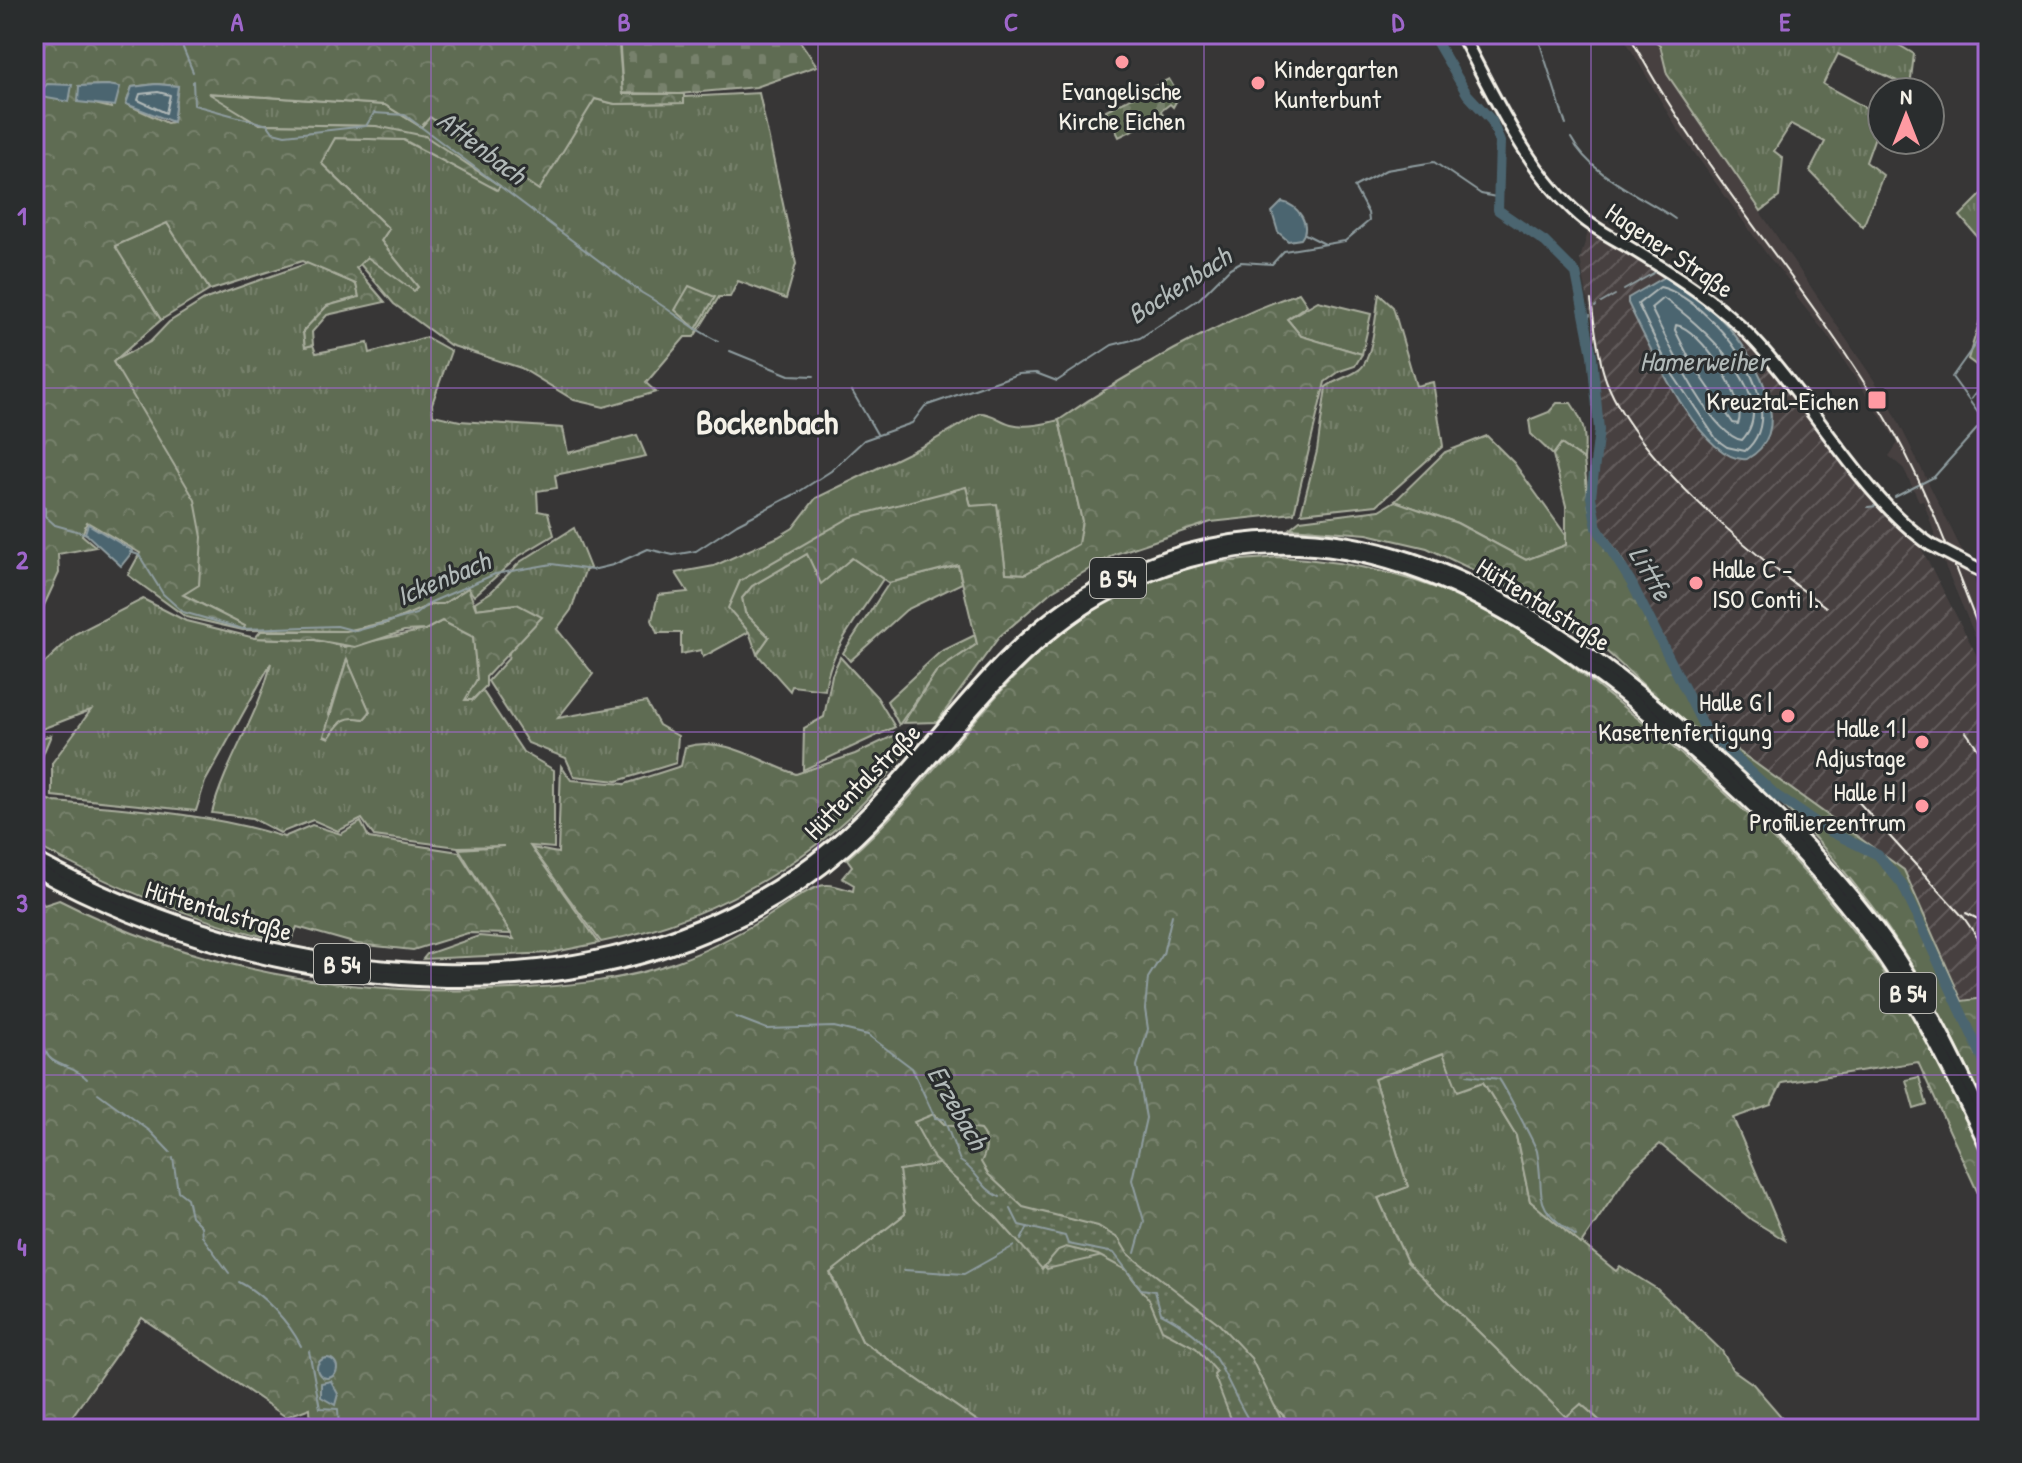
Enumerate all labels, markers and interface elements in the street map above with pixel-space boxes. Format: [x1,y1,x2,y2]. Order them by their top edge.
text: A [231,4,244,39]
text: B [617,4,631,39]
text: C [1004,4,1018,39]
text: D [1392,4,1405,39]
text: E [1779,4,1791,39]
place label: Kindergarten Kunterbunt [1274,51,1399,116]
marker: Evangelische Kirche Eichen [1113,53,1131,71]
place label: Evangelische Kirche Eichen [1058,73,1186,138]
marker: Kindergarten Kunterbunt [1249,74,1267,92]
north arrow [1866,76,1946,156]
text: N [1900,81,1912,111]
water label: Attenbach [430,101,536,194]
street label: Hagener Straße [1599,194,1741,306]
text: 1 [17,198,27,233]
water label: Bockenbach [1120,236,1240,333]
water label: Hamerweiher [1639,342,1772,380]
place label: Kreuztal-Eichen [1707,383,1859,418]
marker: Kreuztal-Eichen [1866,389,1888,411]
district label: Bockenbach [696,399,839,445]
water label: Littfe [1620,539,1683,609]
water label: Ickenbach [390,540,498,615]
text: 2 [16,542,29,577]
street label: Hüttentalstraße [1470,549,1618,659]
place label: Halle C - ISO Conti I. [1712,551,1819,616]
road number: B 54 [1090,558,1146,598]
marker: Halle C - ISO Conti I. [1687,574,1705,592]
place label: Halle G | Kasettenfertigung [1598,684,1772,749]
marker: Halle G | Kasettenfertigung [1779,707,1797,725]
place label: Halle 1 | Adjustage [1816,710,1906,775]
street label: Hüttentalstraße [796,715,928,847]
marker: Halle 1 | Adjustage [1913,733,1931,751]
place label: Halle H | Profilierzentrum [1749,774,1906,839]
marker: Halle H | Profilierzentrum [1913,797,1931,815]
street label: Hüttentalstraße [141,871,297,949]
text: 3 [16,885,28,920]
road number: B 54 [314,944,370,984]
road number: B 54 [1880,973,1936,1013]
water label: Erzebach [919,1058,998,1158]
text: 4 [17,1229,27,1264]

